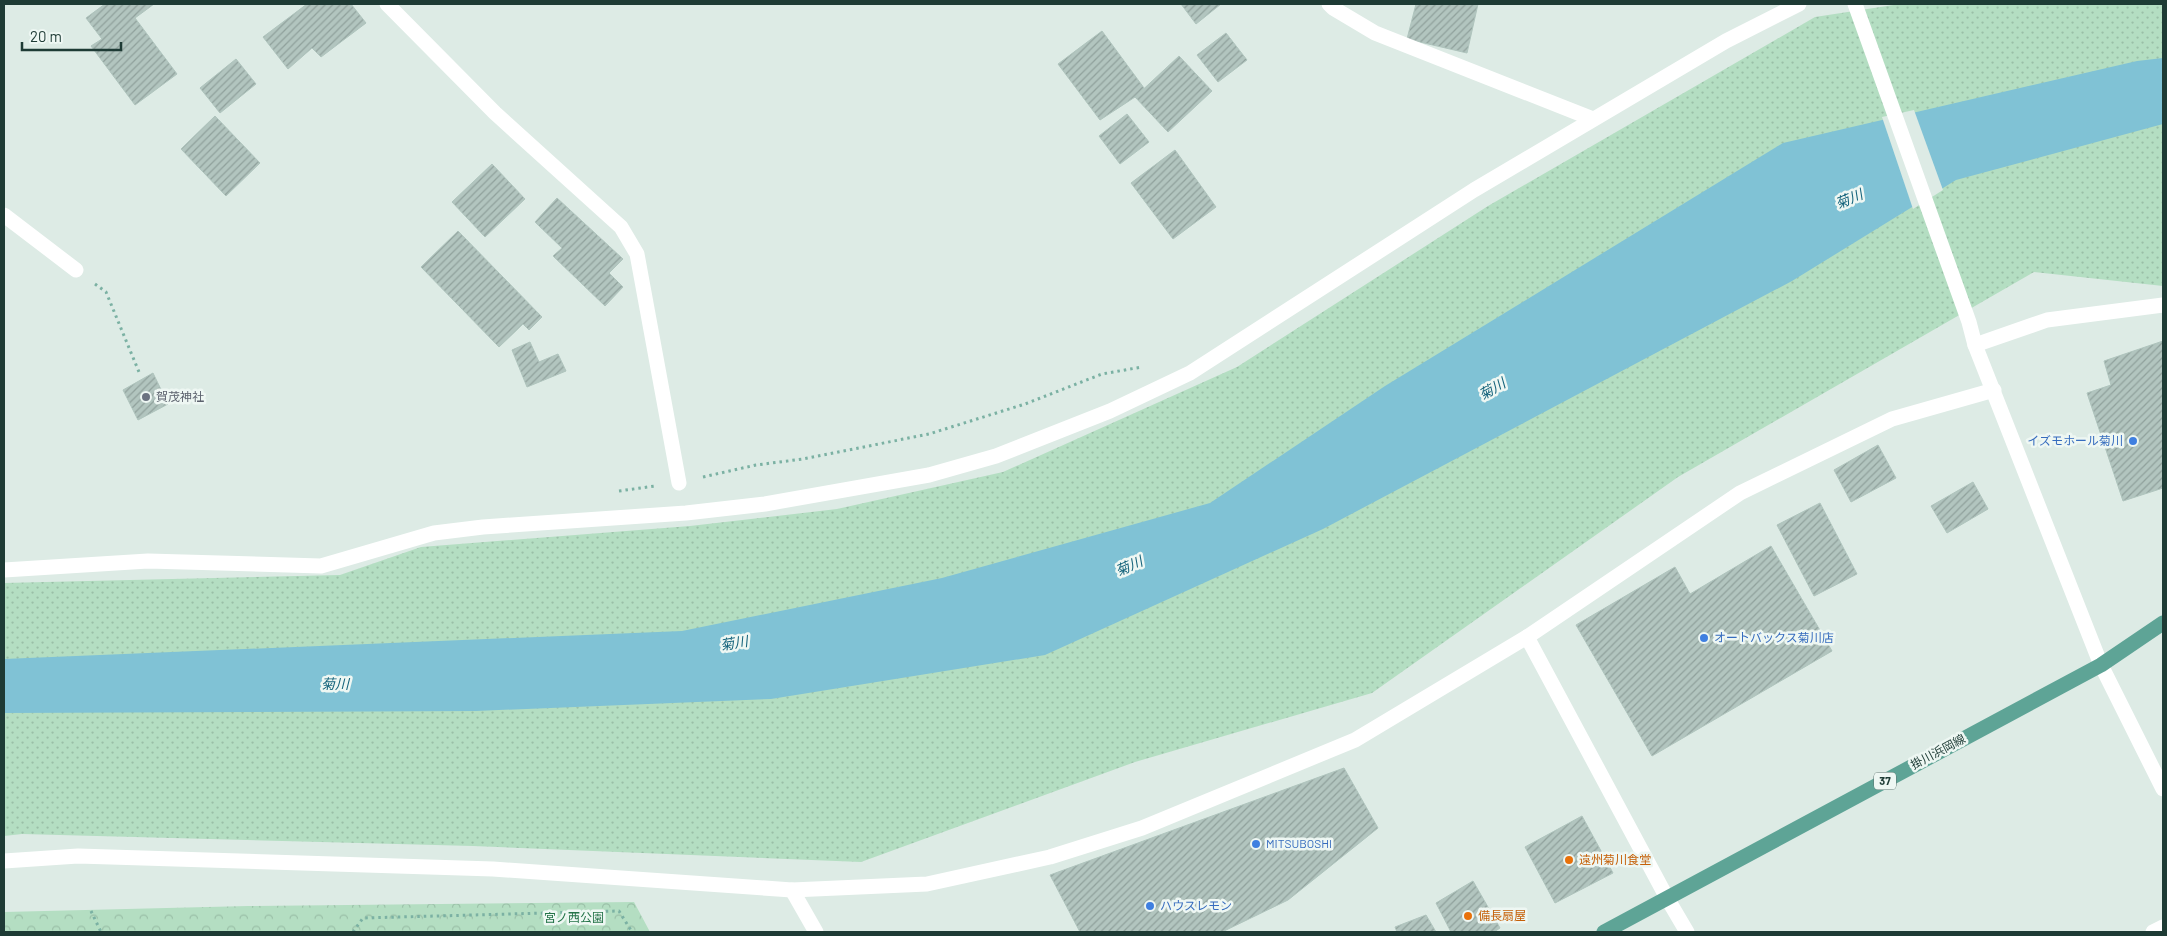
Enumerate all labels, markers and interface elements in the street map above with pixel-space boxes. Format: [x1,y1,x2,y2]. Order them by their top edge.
scale bar [22,20,121,52]
text: 20 m [30,27,62,45]
water label: 菊川 [1833,184,1867,212]
water label: 菊川 [1475,373,1510,403]
place label: 賀茂神社 [156,389,204,403]
marker: 賀茂神社 [140,391,152,403]
place label: イズモホール菊川 [2027,433,2123,447]
marker: イズモホール菊川 [2127,435,2139,447]
water label: 菊川 [1113,551,1147,579]
place label: オートバックス菊川店 [1714,630,1834,644]
water label: 菊川 [719,632,751,653]
marker: オートバックス菊川店 [1698,632,1710,644]
water label: 菊川 [321,675,351,692]
street label: 掛川浜岡線 [1908,731,1967,771]
road number: 37 [1874,772,1896,789]
place label: MITSUBOSHI [1266,836,1332,850]
marker: MITSUBOSHI [1250,838,1262,850]
place label: 遠州菊川食堂 [1579,852,1651,866]
marker: 遠州菊川食堂 [1563,854,1575,866]
place label: ハウスレモン [1160,898,1232,912]
marker: ハウスレモン [1144,900,1156,912]
place label: 備長扇屋 [1478,908,1526,922]
park label: 宮ノ西公園 [544,910,604,924]
marker: 備長扇屋 [1462,910,1474,922]

